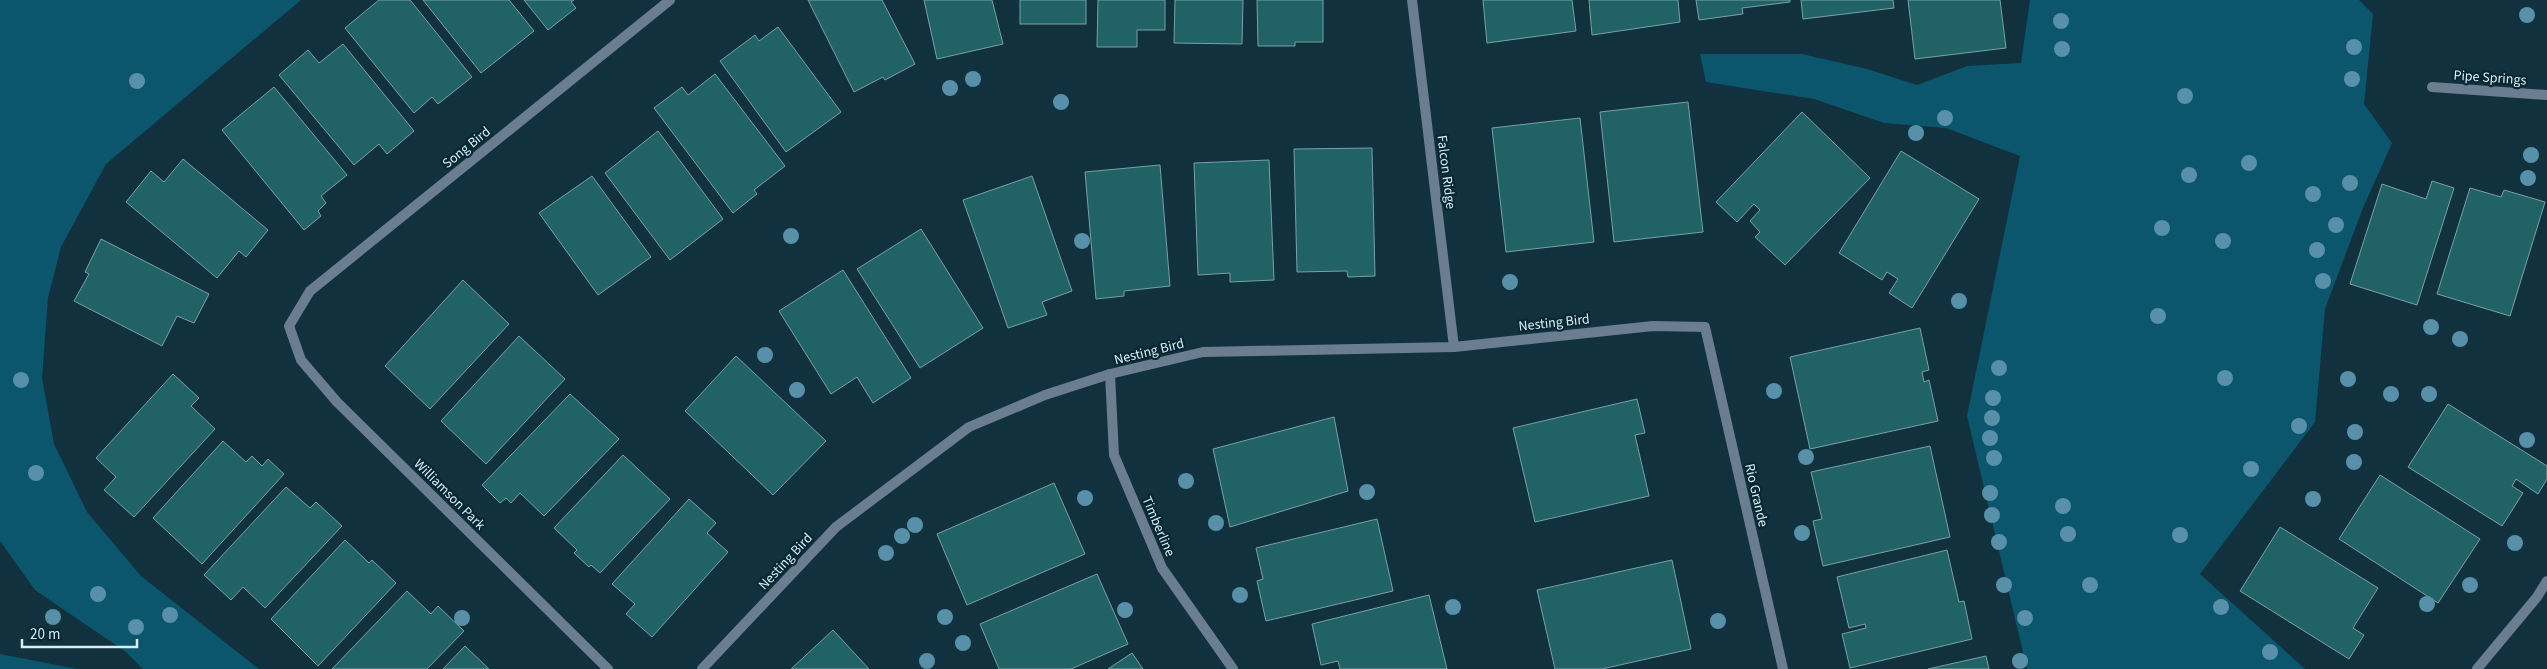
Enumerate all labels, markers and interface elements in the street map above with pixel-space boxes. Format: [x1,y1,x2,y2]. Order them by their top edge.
street label: Pipe Springs [2453,65,2527,91]
street label: Song Bird [438,122,495,173]
street label: Falcon Ridge [1432,134,1460,210]
street label: Nesting Bird [1518,309,1591,337]
street label: Nesting Bird [1112,334,1186,370]
street label: Williamson Park [409,454,490,535]
street label: Rio Grande [1739,462,1773,529]
street label: Timberline [1136,493,1180,560]
street label: Nesting Bird [754,529,817,595]
scale bar [22,616,138,648]
text: 20 m [30,624,60,645]

